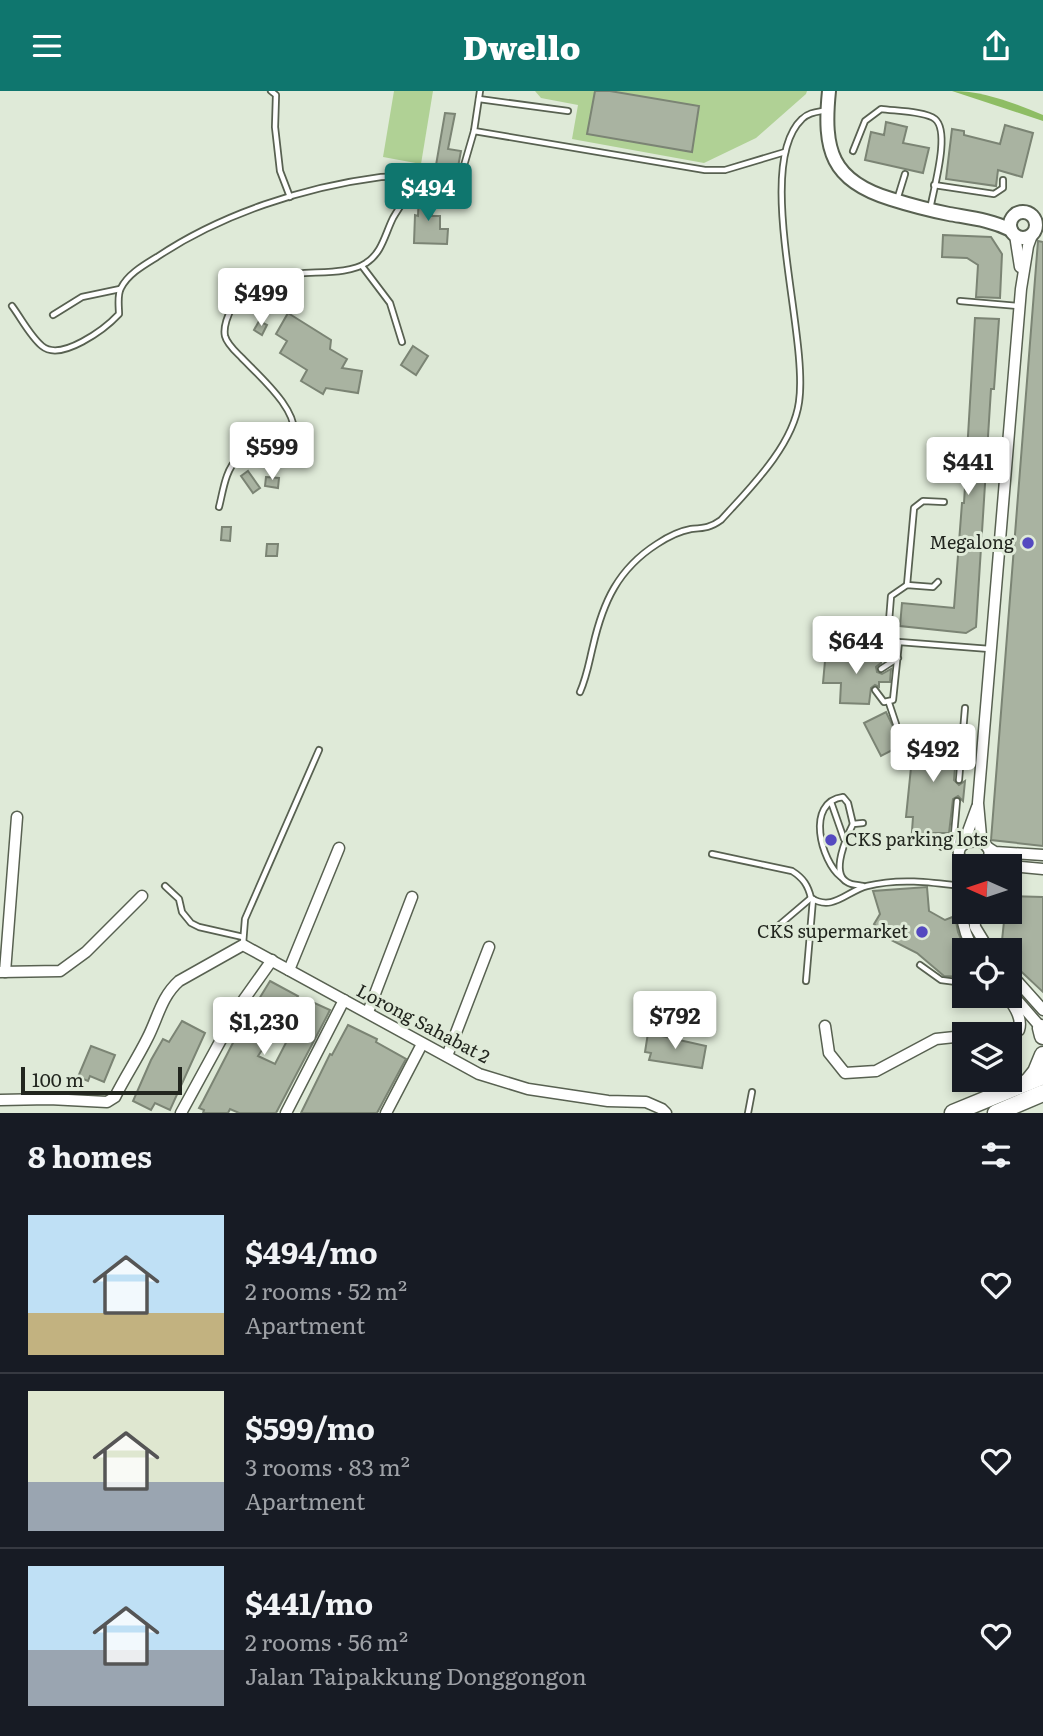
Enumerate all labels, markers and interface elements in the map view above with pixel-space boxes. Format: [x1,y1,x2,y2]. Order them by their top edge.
text: Dwello [463,22,580,70]
icon: menu [28,27,66,65]
icon: share [977,27,1015,65]
pin: $494 [387,163,469,223]
text: $494 [401,169,455,203]
pin: $499 [220,268,302,328]
text: $499 [234,274,288,308]
pin: $599 [231,423,313,482]
text: $599 [246,428,298,462]
pin: $441 [927,437,1009,497]
text: $441 [943,443,993,477]
place label: Megalong [929,528,1015,555]
marker: Megalong [1020,535,1036,551]
pin: $644 [815,617,897,676]
text: $644 [829,622,883,656]
pin: $492 [892,725,974,784]
text: $492 [907,730,959,764]
place label: CKS parking lots [845,825,988,852]
marker: CKS parking lots [823,832,839,848]
north arrow [952,854,1022,924]
map controls [952,854,1022,1092]
place label: CKS supermarket [757,917,909,944]
marker: CKS supermarket [914,924,930,940]
button: locate [952,938,1022,1008]
street label: Lorong Sahabat 2 [352,976,495,1069]
pin: $792 [634,991,716,1051]
pin: $1,230 [207,997,321,1057]
text: $792 [649,997,701,1031]
text: $1,230 [229,1003,299,1037]
button: layers [952,1022,1022,1092]
scale bar [21,1064,182,1096]
text: 100 m [32,1065,84,1093]
text: 8 homes [28,1133,152,1177]
icon: filters [977,1136,1015,1174]
text: $494/mo [245,1229,378,1273]
icon: home [84,1243,168,1327]
icon: heart [977,1266,1015,1304]
text: 2 rooms · 52 m² [245,1273,407,1307]
text: Apartment [245,1307,365,1341]
text: $599/mo [245,1405,375,1449]
icon: home [84,1419,168,1503]
icon: heart [977,1442,1015,1480]
text: 3 rooms · 83 m² [245,1449,410,1483]
text: Apartment [245,1483,365,1517]
text: $441/mo [245,1580,373,1624]
icon: home [84,1594,168,1678]
icon: heart [977,1617,1015,1655]
text: 2 rooms · 56 m² [245,1624,408,1658]
text: Jalan Taipakkung Donggongon [245,1658,587,1692]

